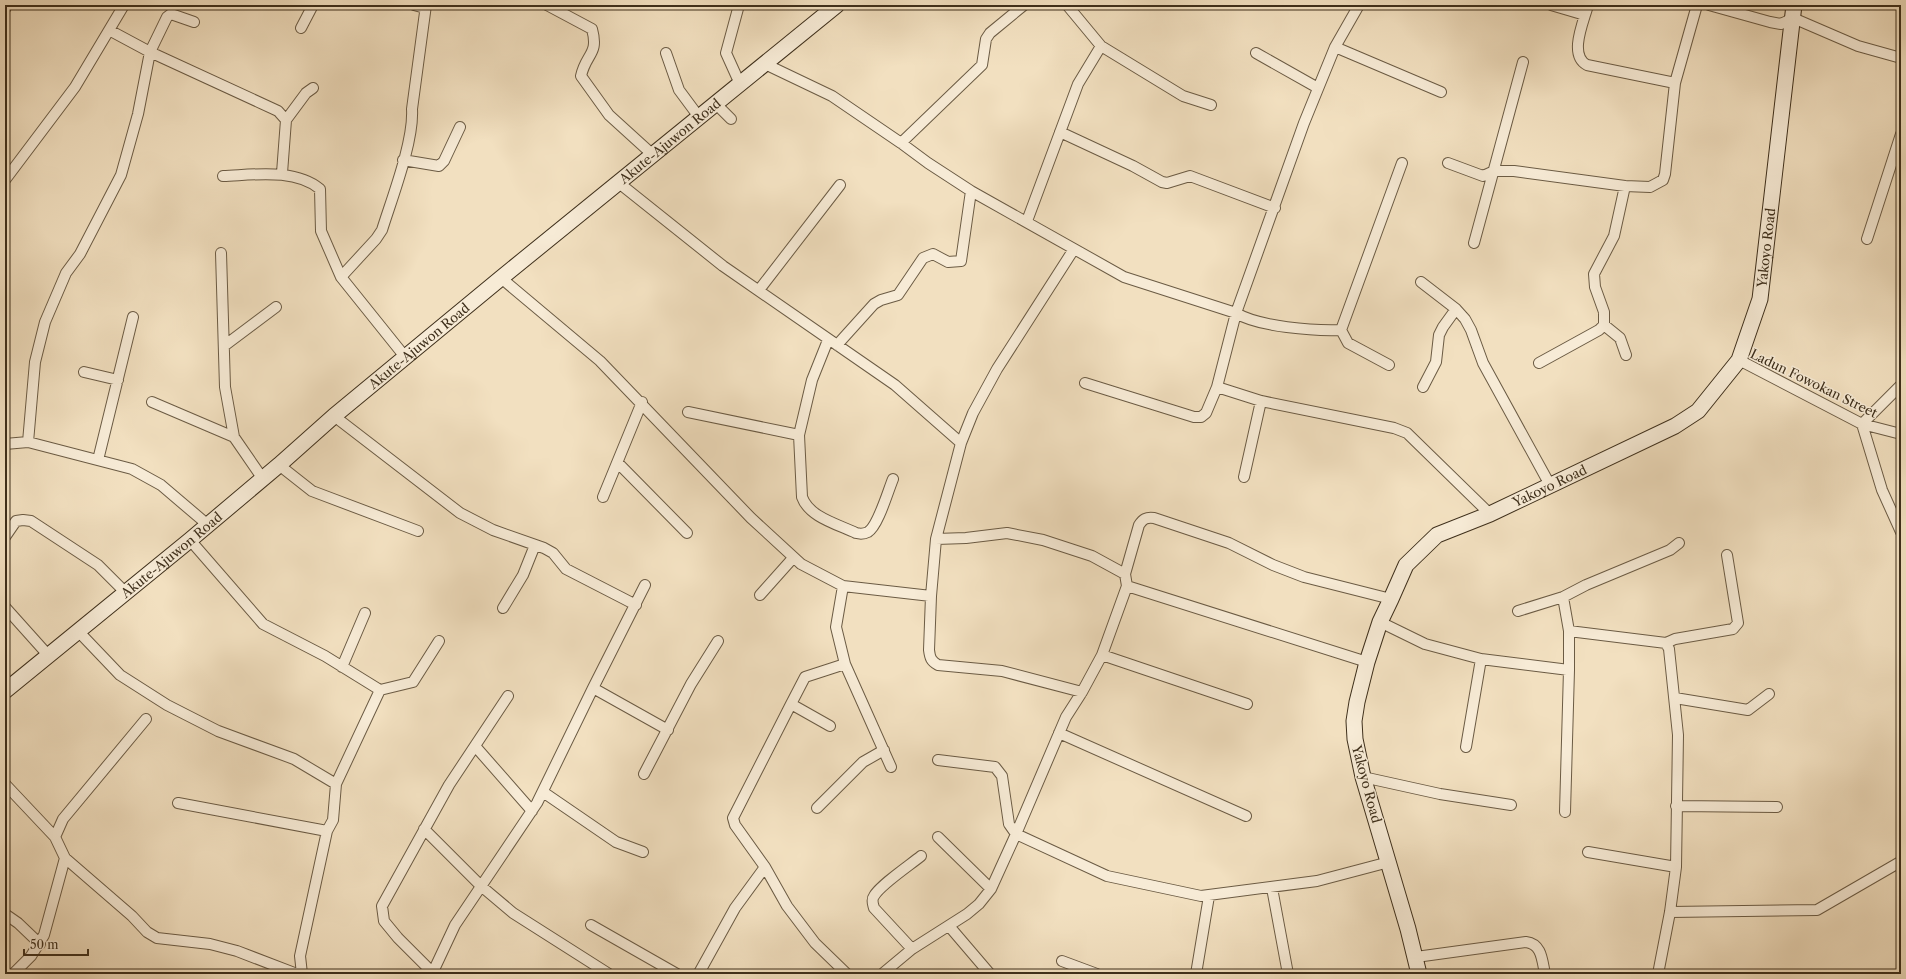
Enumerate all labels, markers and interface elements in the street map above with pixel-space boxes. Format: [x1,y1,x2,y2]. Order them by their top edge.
street label: Akute-Ajuwon Road [615,95,724,187]
street label: Yakoyo Road [1753,207,1778,289]
street label: Akute-Ajuwon Road [364,299,473,393]
street label: Ladun Fowokan Street [1748,345,1880,421]
street label: Yakoyo Road [1509,461,1589,510]
street label: Akute-Ajuwon Road [117,509,225,602]
street label: Yakoyo Road [1349,742,1385,825]
scale bar [24,931,88,957]
text: 50 m [30,937,59,952]

